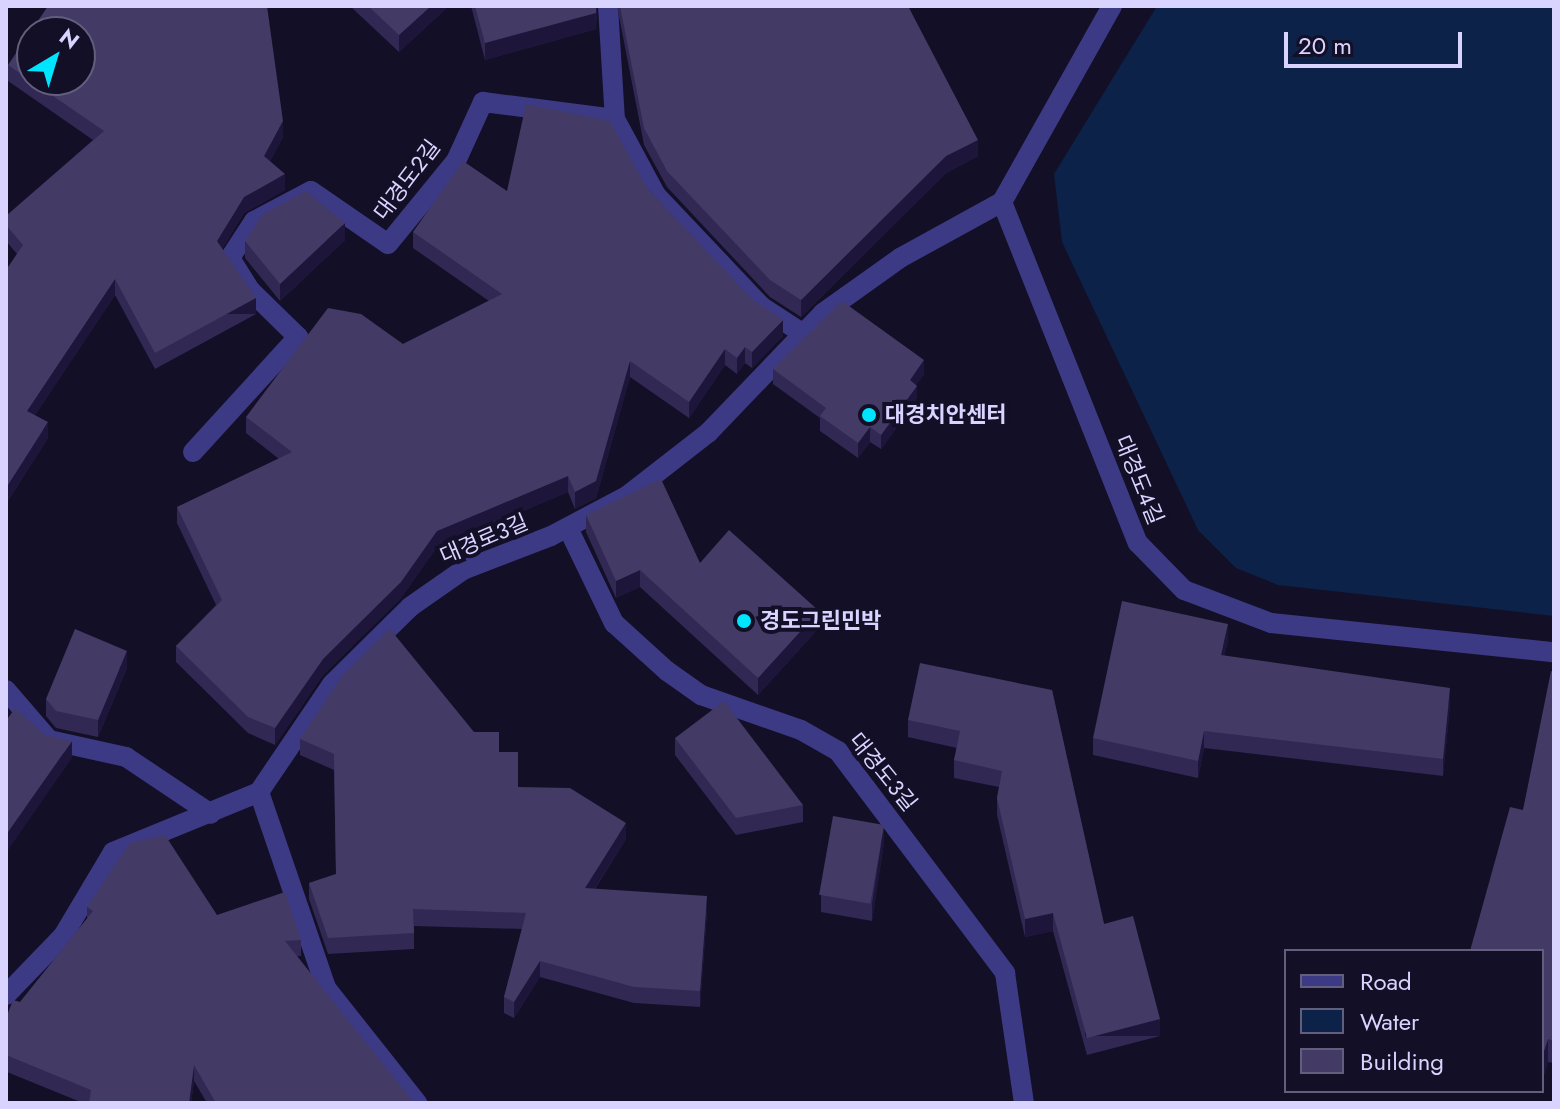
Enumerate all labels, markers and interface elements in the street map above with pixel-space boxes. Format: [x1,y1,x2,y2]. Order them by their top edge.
north arrow [16,16,96,96]
scale bar [1288,16,1466,66]
text: N [53,21,86,57]
text: 20 m [1298,28,1352,63]
street label: 대경도2길 [368,135,446,225]
place label: 대경치안센터 [885,402,1006,428]
marker: 대경치안센터 [860,406,878,424]
street label: 대경도4길 [1109,432,1169,528]
street label: 대경로3길 [436,509,532,569]
place label: 경도그린민박 [760,608,881,634]
marker: 경도그린민박 [735,612,753,630]
street label: 대경도3길 [843,728,923,816]
legend [1284,949,1544,1093]
text: Road [1360,964,1412,999]
text: Water [1360,1004,1419,1039]
text: Building [1360,1044,1444,1079]

